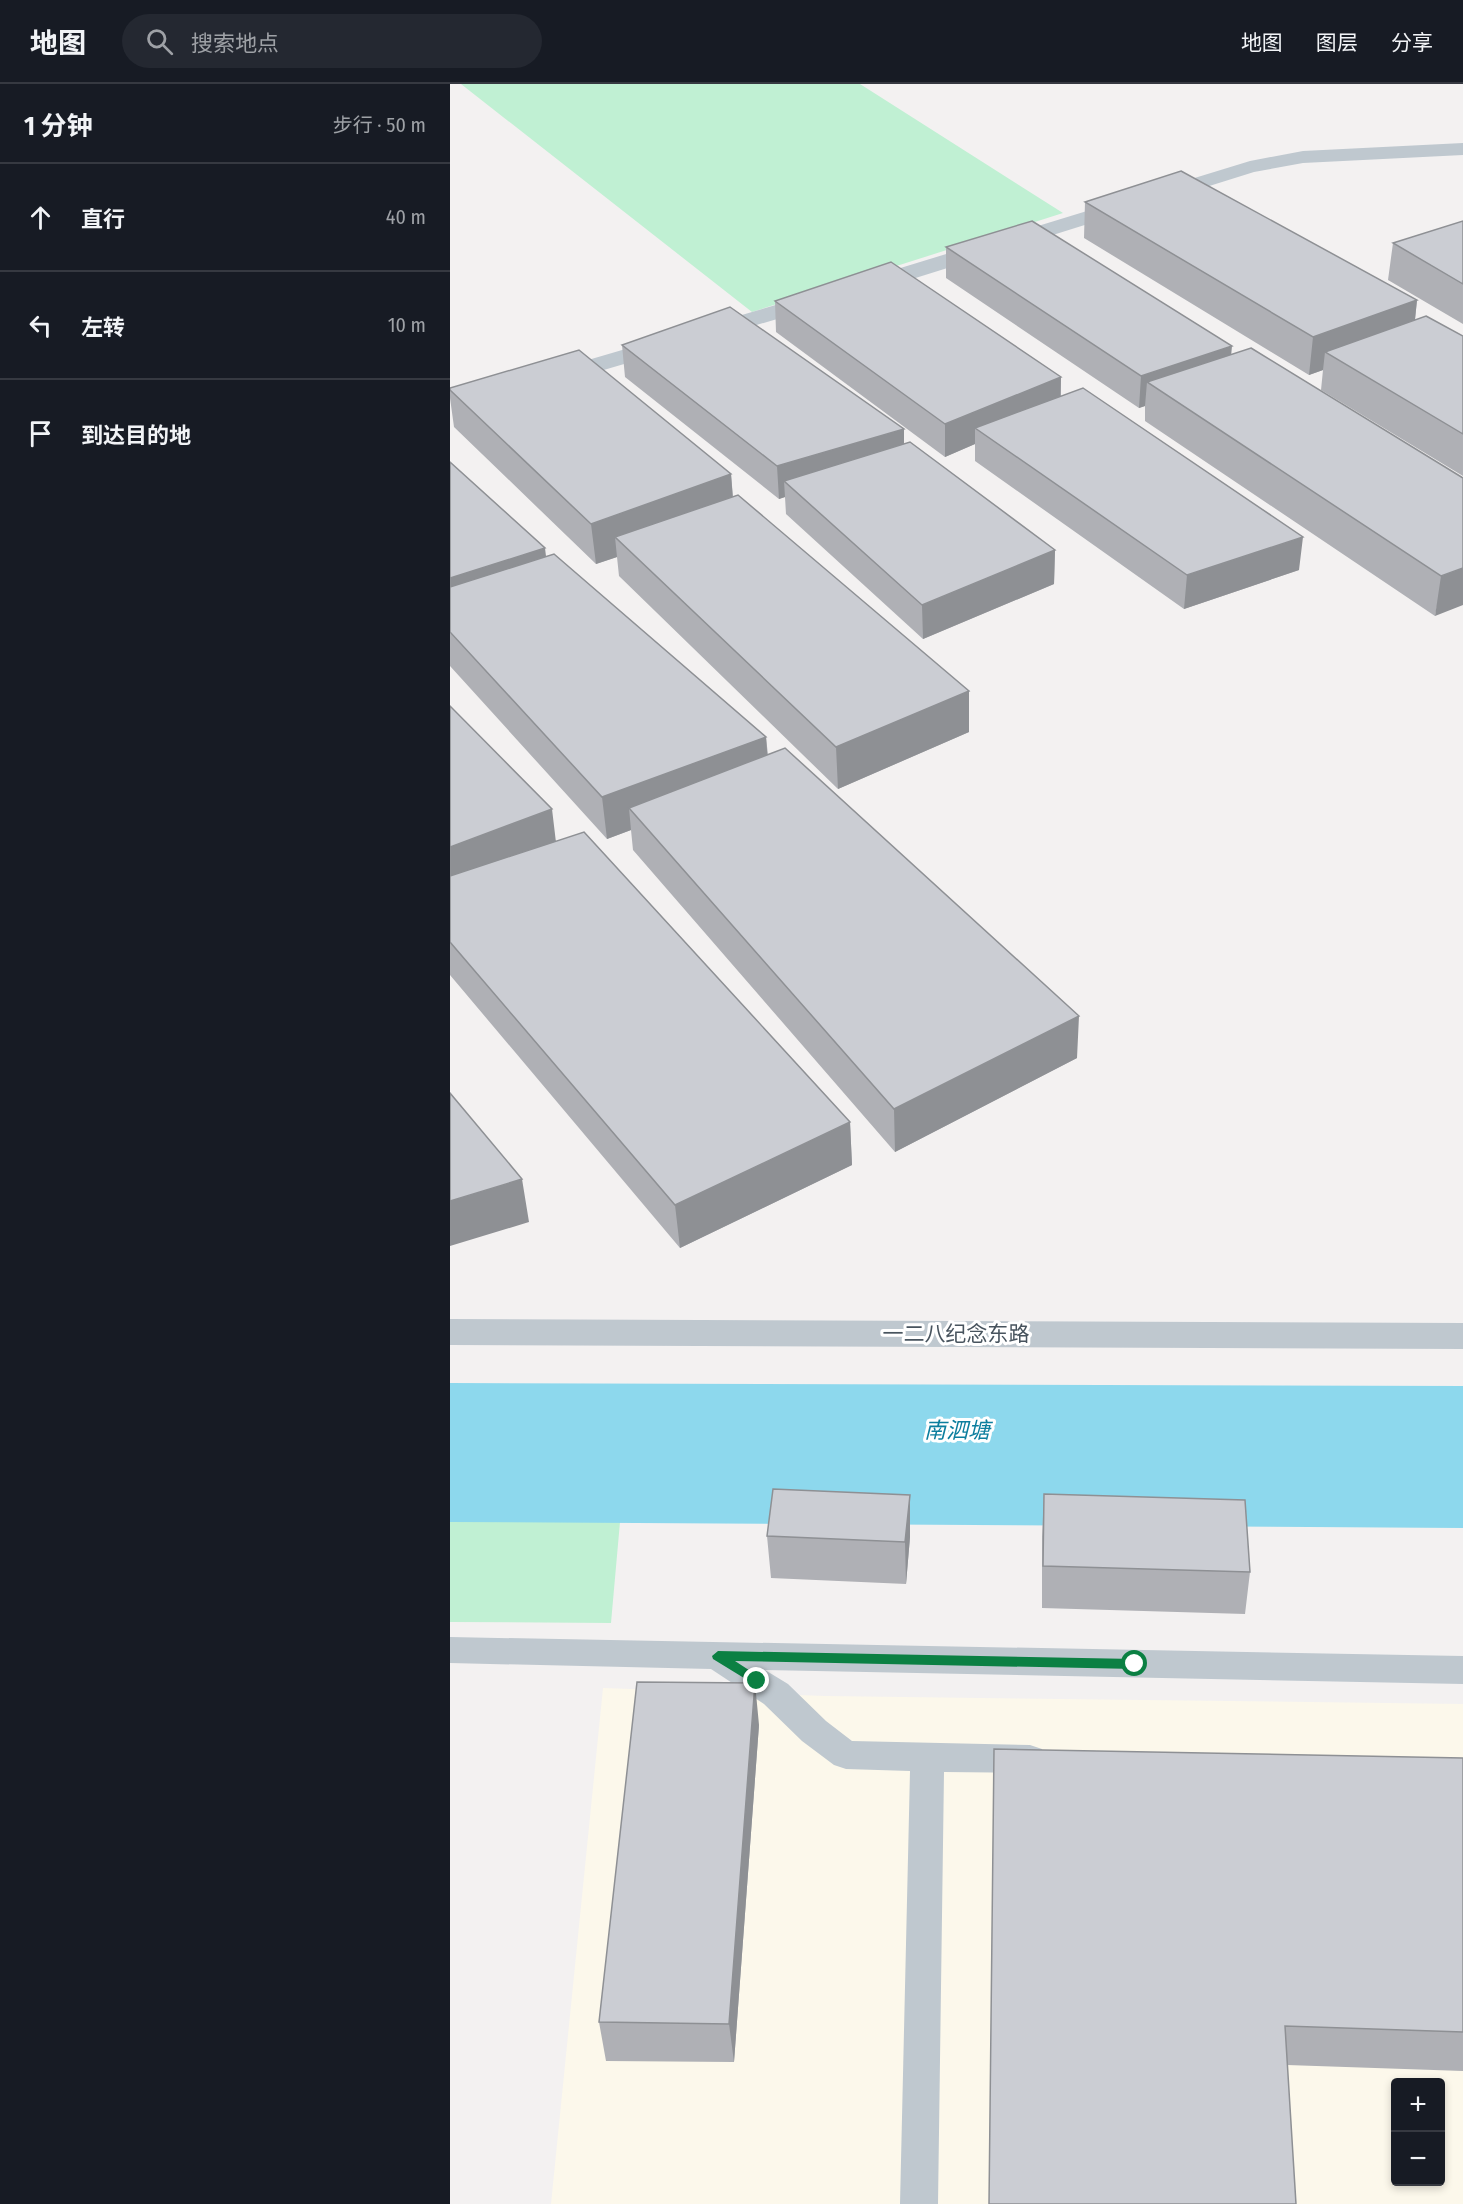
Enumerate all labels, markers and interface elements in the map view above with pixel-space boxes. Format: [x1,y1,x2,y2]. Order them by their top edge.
search box [122,14,542,68]
icon: search [143,25,176,58]
text: 地图 [30,27,86,60]
text: 搜索地点 [191,30,279,57]
text: 地图 [1241,30,1283,56]
text: 图层 [1316,30,1358,56]
text: 分享 [1391,30,1433,56]
text: 1 分钟 [24,111,92,142]
text: 步行 · 50 m [333,113,426,137]
icon: ahead [24,201,57,234]
text: 40 m [386,205,426,229]
text: 直行 [81,206,125,233]
icon: left [24,309,57,342]
text: 10 m [388,313,426,337]
text: 左转 [81,314,125,341]
icon: arrive [24,417,57,450]
text: 到达目的地 [81,422,191,449]
street label: 一二八纪念东路 [883,1321,1030,1347]
water label: 南泗塘 [924,1417,994,1444]
route start [1121,1650,1147,1676]
route end [743,1667,769,1693]
map controls [1391,2078,1445,2186]
button: + [1391,2078,1445,2132]
button: − [1391,2132,1445,2186]

